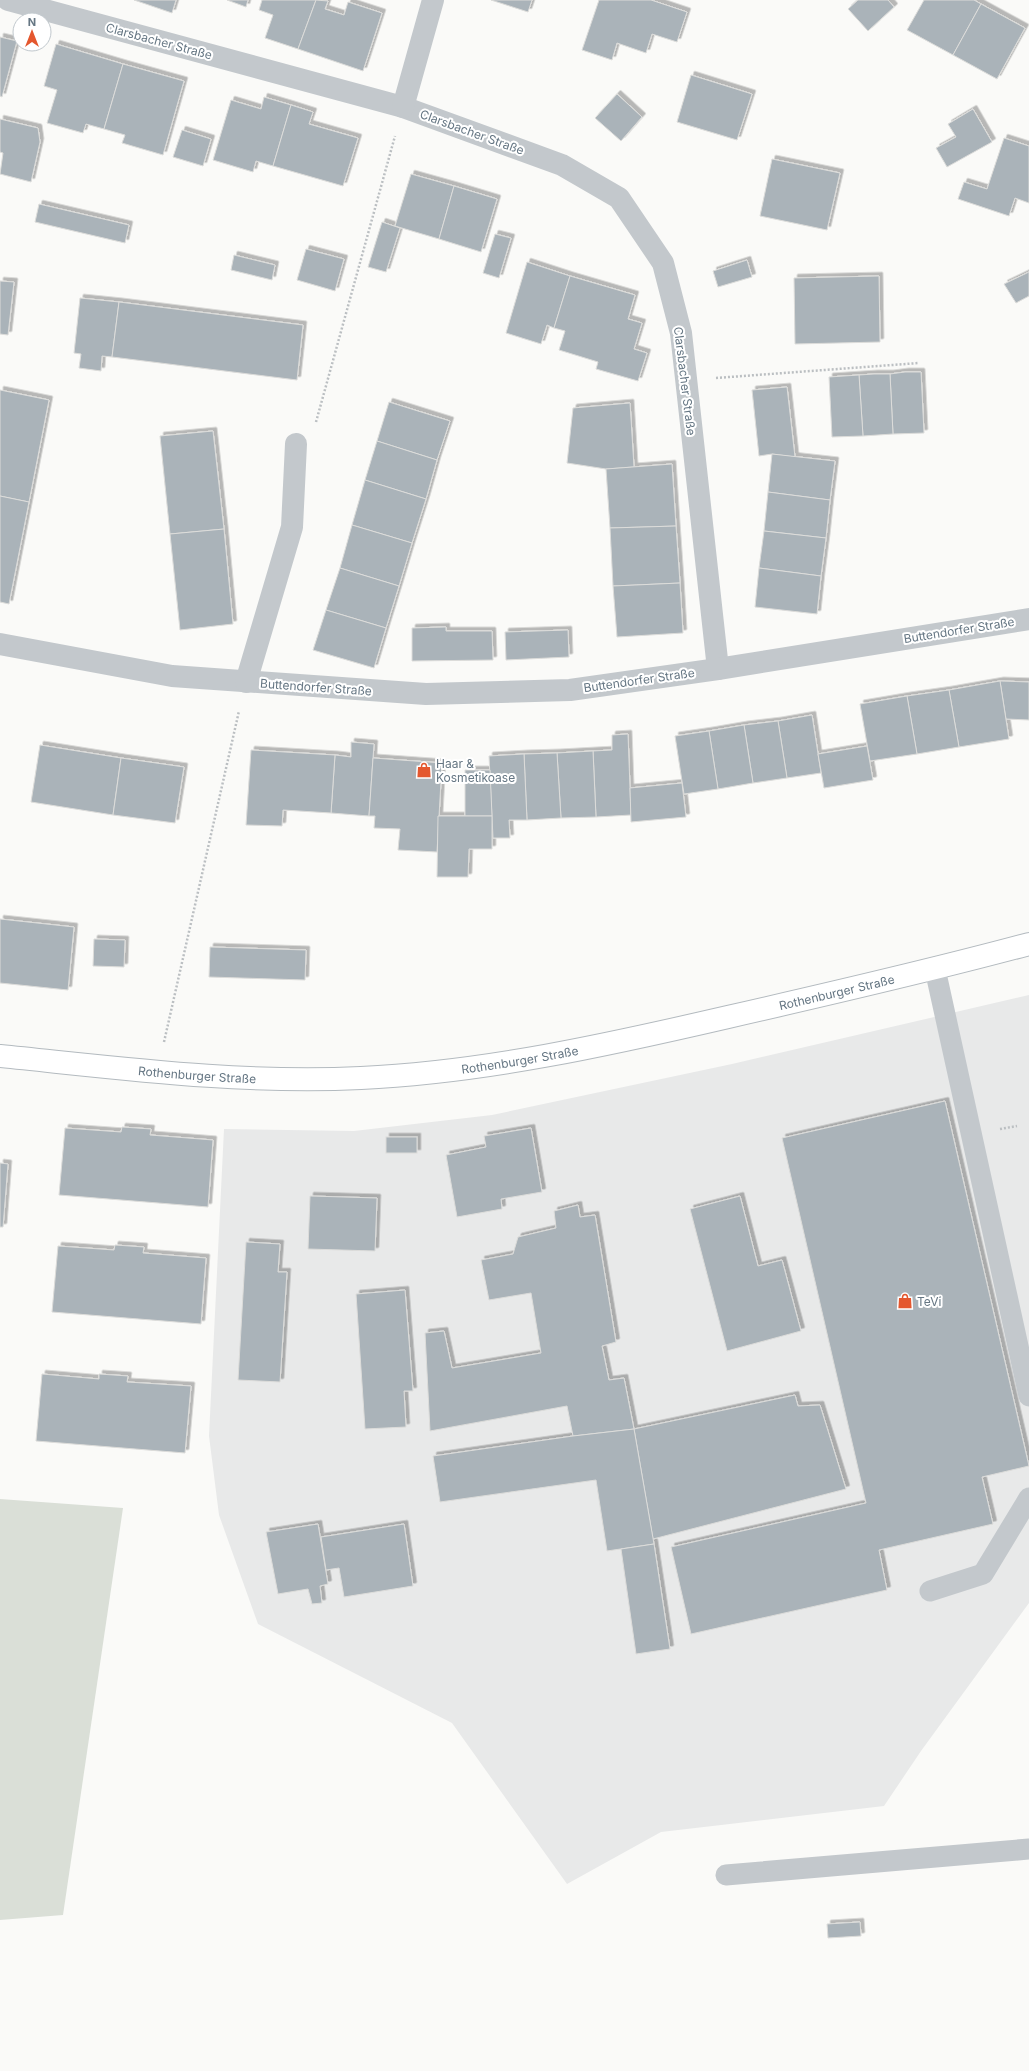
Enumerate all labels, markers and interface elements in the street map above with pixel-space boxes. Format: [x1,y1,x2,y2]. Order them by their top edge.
north arrow [12,12,52,52]
text: N [28,15,36,29]
street label: Clarsbacher Straße [104,20,214,62]
street label: Clarsbacher Straße [418,106,526,158]
street label: Clarsbacher Straße [671,326,699,436]
street label: Buttendorfer Straße [903,614,1015,646]
street label: Buttendorfer Straße [583,665,695,695]
street label: Buttendorfer Straße [260,676,372,698]
place label: Haar & Kosmetikoase [436,756,515,785]
shop icon: Haar & Kosmetikoase [415,761,433,779]
street label: Rothenburger Straße [777,971,896,1013]
street label: Rothenburger Straße [460,1042,579,1076]
street label: Rothenburger Straße [137,1063,256,1086]
shop icon: TeVi [896,1292,914,1310]
place label: TeVi [917,1294,941,1309]

